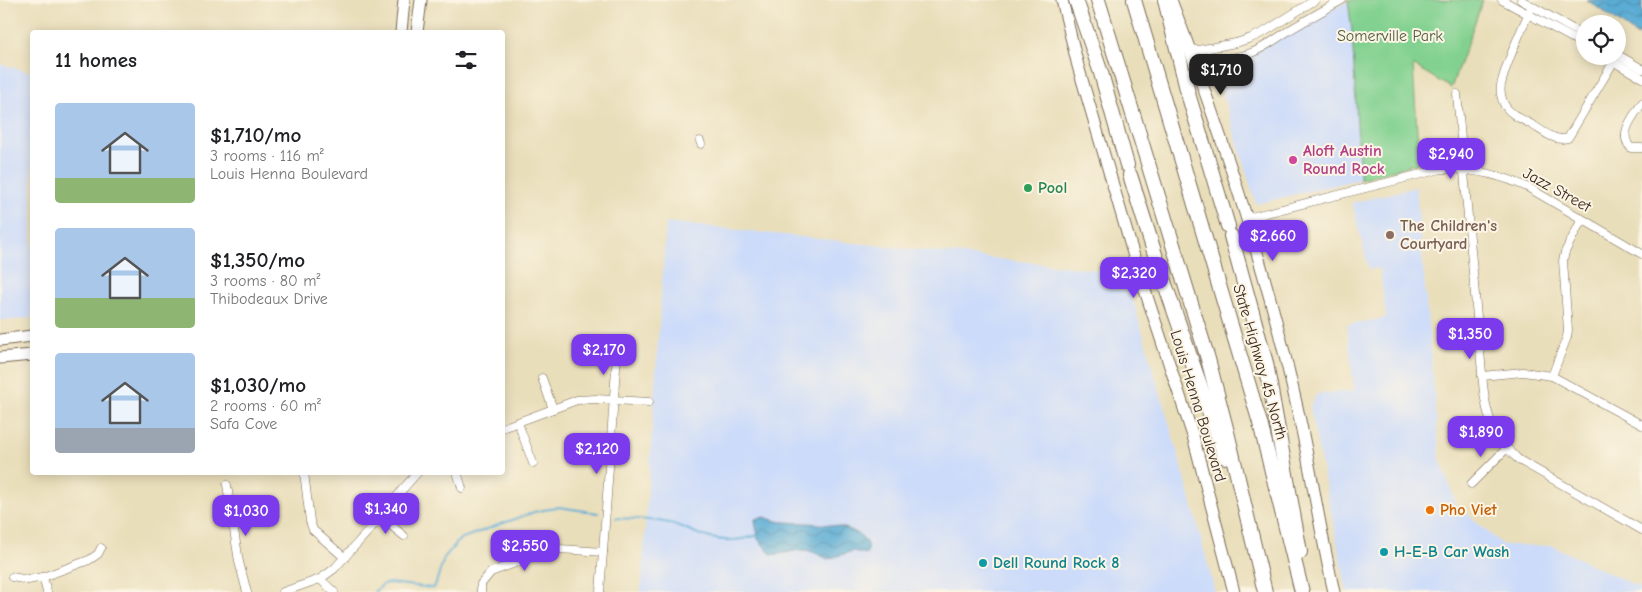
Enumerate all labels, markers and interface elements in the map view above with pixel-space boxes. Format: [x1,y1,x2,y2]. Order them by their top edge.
map controls [1576,15,1626,65]
button: locate [1576,15,1626,65]
park label: Somerville Park [1337,27,1443,45]
icon: filters [452,46,480,74]
text: 11 homes [55,48,137,72]
pin: $1,710 [1180,54,1262,96]
text: $1,710 [1200,61,1242,79]
icon: home [95,123,155,183]
text: $1,710/mo [210,123,301,147]
pin: $2,940 [1410,138,1492,180]
place label: Aloft Austin Round Rock [1303,142,1385,178]
text: $2,940 [1428,145,1474,163]
text: 3 rooms · 116 m² [210,147,324,165]
marker: Aloft Austin Round Rock [1287,154,1299,166]
street label: Jazz Street [1520,164,1594,216]
text: Louis Henna Boulevard [210,165,368,183]
place label: Pool [1038,179,1067,197]
marker: Pool [1022,182,1034,194]
place label: The Children's Courtyard [1400,217,1497,253]
pin: $2,660 [1232,220,1314,262]
text: $2,660 [1250,227,1296,245]
marker: The Children's Courtyard [1384,229,1396,241]
icon: home [95,248,155,308]
text: $1,350/mo [210,248,305,272]
pin: $2,320 [1093,256,1175,299]
text: $2,320 [1111,264,1157,282]
text: 3 rooms · 80 m² [210,272,320,290]
street label: State Highway 45 North [1229,282,1291,442]
text: Thibodeaux Drive [210,290,328,308]
pin: $1,350 [1429,318,1511,360]
text: $1,350 [1448,325,1492,343]
street label: Louis Henna Boulevard [1166,328,1230,484]
pin: $2,170 [563,334,645,376]
text: $2,170 [582,341,626,359]
icon: home [95,373,155,433]
text: $1,030/mo [210,373,306,397]
text: 2 rooms · 60 m² [210,397,321,415]
text: Safa Cove [210,415,277,433]
pin: $1,890 [1440,416,1522,458]
text: $1,890 [1459,423,1503,441]
pin: $2,120 [556,432,638,475]
text: $2,120 [575,440,619,458]
pin: $1,340 [345,492,427,535]
pin: $1,030 [205,494,287,537]
text: $1,340 [364,500,408,518]
place label: Pho Viet [1440,501,1498,519]
text: $1,030 [223,502,269,520]
marker: Pho Viet [1424,504,1436,516]
pin: $2,550 [484,530,566,572]
text: $2,550 [502,537,548,555]
place label: H-E-B Car Wash [1394,543,1510,561]
marker: H-E-B Car Wash [1378,546,1390,558]
place label: Dell Round Rock 8 [993,554,1120,572]
marker: Dell Round Rock 8 [977,557,989,569]

